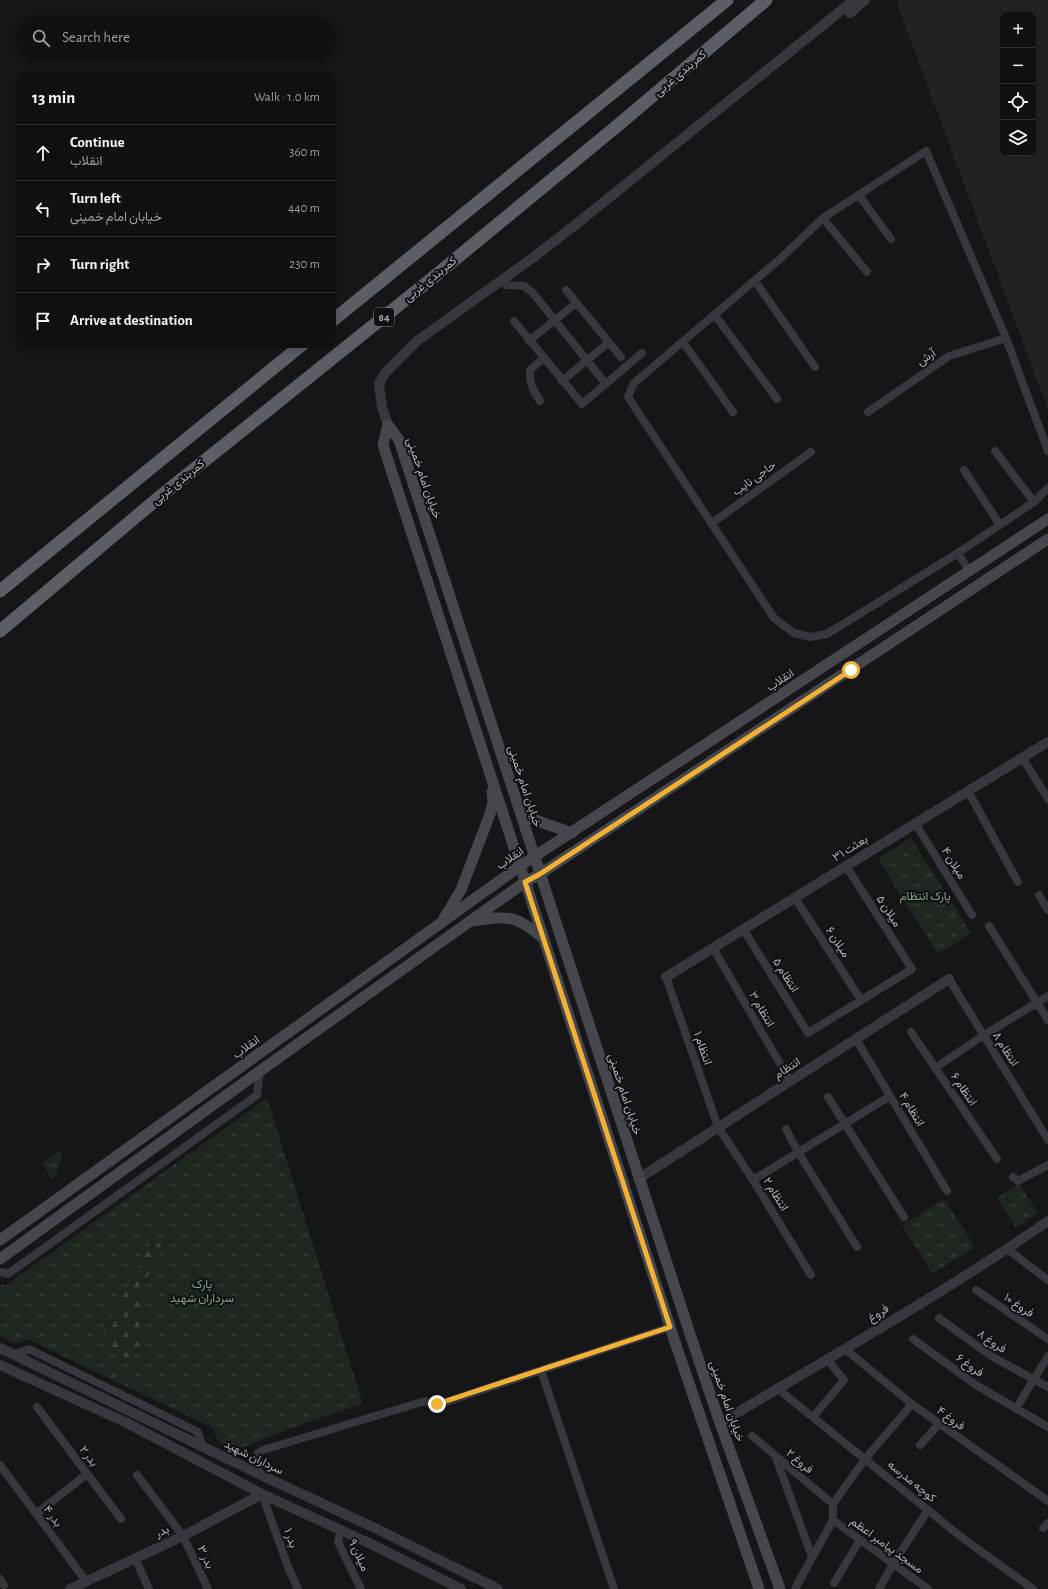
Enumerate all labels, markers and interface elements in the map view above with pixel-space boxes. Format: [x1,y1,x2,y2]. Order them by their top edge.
map controls [1000,12,1036,156]
button: + [1000,12,1036,48]
search box [16,16,336,60]
icon: search [30,27,52,49]
text: Search here [62,30,130,45]
street label: کمربندی غربی [652,48,710,100]
button: − [1000,48,1036,84]
button: locate [1000,84,1036,120]
text: 13 min [32,89,75,106]
text: Walk · 1.0 km [254,91,320,104]
button: layers [1000,120,1036,156]
text: Continue [70,135,125,150]
icon: ahead [32,142,54,164]
text: 360 m [289,146,320,159]
text: انقلاب [70,155,102,168]
text: Turn left [70,191,121,206]
icon: left [32,198,54,220]
text: 440 m [288,202,320,215]
text: خیابان امام خمینی [70,211,162,224]
icon: right [32,254,54,276]
street label: کمربندی غربی [401,254,460,305]
text: Turn right [70,257,129,272]
text: 230 m [289,258,320,271]
road number: 84 [374,308,394,326]
icon: arrive [32,310,54,332]
text: Arrive at destination [70,313,193,328]
street label: آرش [914,346,940,369]
street label: خیابان امام خمینی [403,436,443,521]
street label: کمربندی غربی [149,457,208,508]
street label: حاجی نایب [730,458,779,499]
route start [842,661,860,679]
street label: انقلاب [764,667,796,694]
street label: خیابان امام خمینی [504,744,544,829]
street label: بعثت ۳۱ [830,833,870,864]
street label: انقلاب [494,845,526,872]
street label: میلان ۴ [939,845,968,882]
park label: پارک انتظام [899,890,951,904]
street label: میلان ۵ [874,893,904,930]
street label: میلان ۶ [823,925,852,960]
street label: انتظام ۵ [769,956,801,995]
street label: انتظام ۳ [745,989,777,1030]
street label: انتظام ۱ [690,1030,714,1067]
street label: انتظام ۸ [989,1030,1021,1069]
street label: انقلاب [230,1033,262,1061]
street label: خیابان امام خمینی [604,1052,644,1137]
street label: انتظام [772,1055,803,1083]
street label: انتظام ۶ [947,1070,979,1109]
street label: انتظام ۴ [895,1090,927,1129]
street label: انتظام ۲ [760,1175,791,1214]
park label: پارک سرداران شهید [170,1278,234,1306]
street label: فروغ ۱۰ [1000,1291,1036,1322]
street label: فروغ [865,1302,892,1327]
street label: فروغ ۸ [974,1327,1009,1357]
street label: فروغ ۶ [952,1351,986,1381]
street label: خیابان امام خمینی [706,1359,746,1444]
route end [428,1395,446,1413]
street label: فروغ ۴ [933,1404,967,1435]
street label: سرداران شهید [222,1438,285,1478]
street label: بدر ۲ [76,1443,101,1470]
street label: فروغ ۲ [782,1446,816,1478]
street label: کوچه مدرسه [884,1458,939,1506]
street label: بدر ۴ [40,1503,65,1530]
street label: مسجد پیامبر اعظم [847,1515,926,1577]
street label: بدر [152,1523,172,1542]
street label: بدر ۱ [280,1527,300,1550]
street label: میلان ۹ [346,1537,371,1573]
street label: بدر ۳ [194,1544,216,1571]

